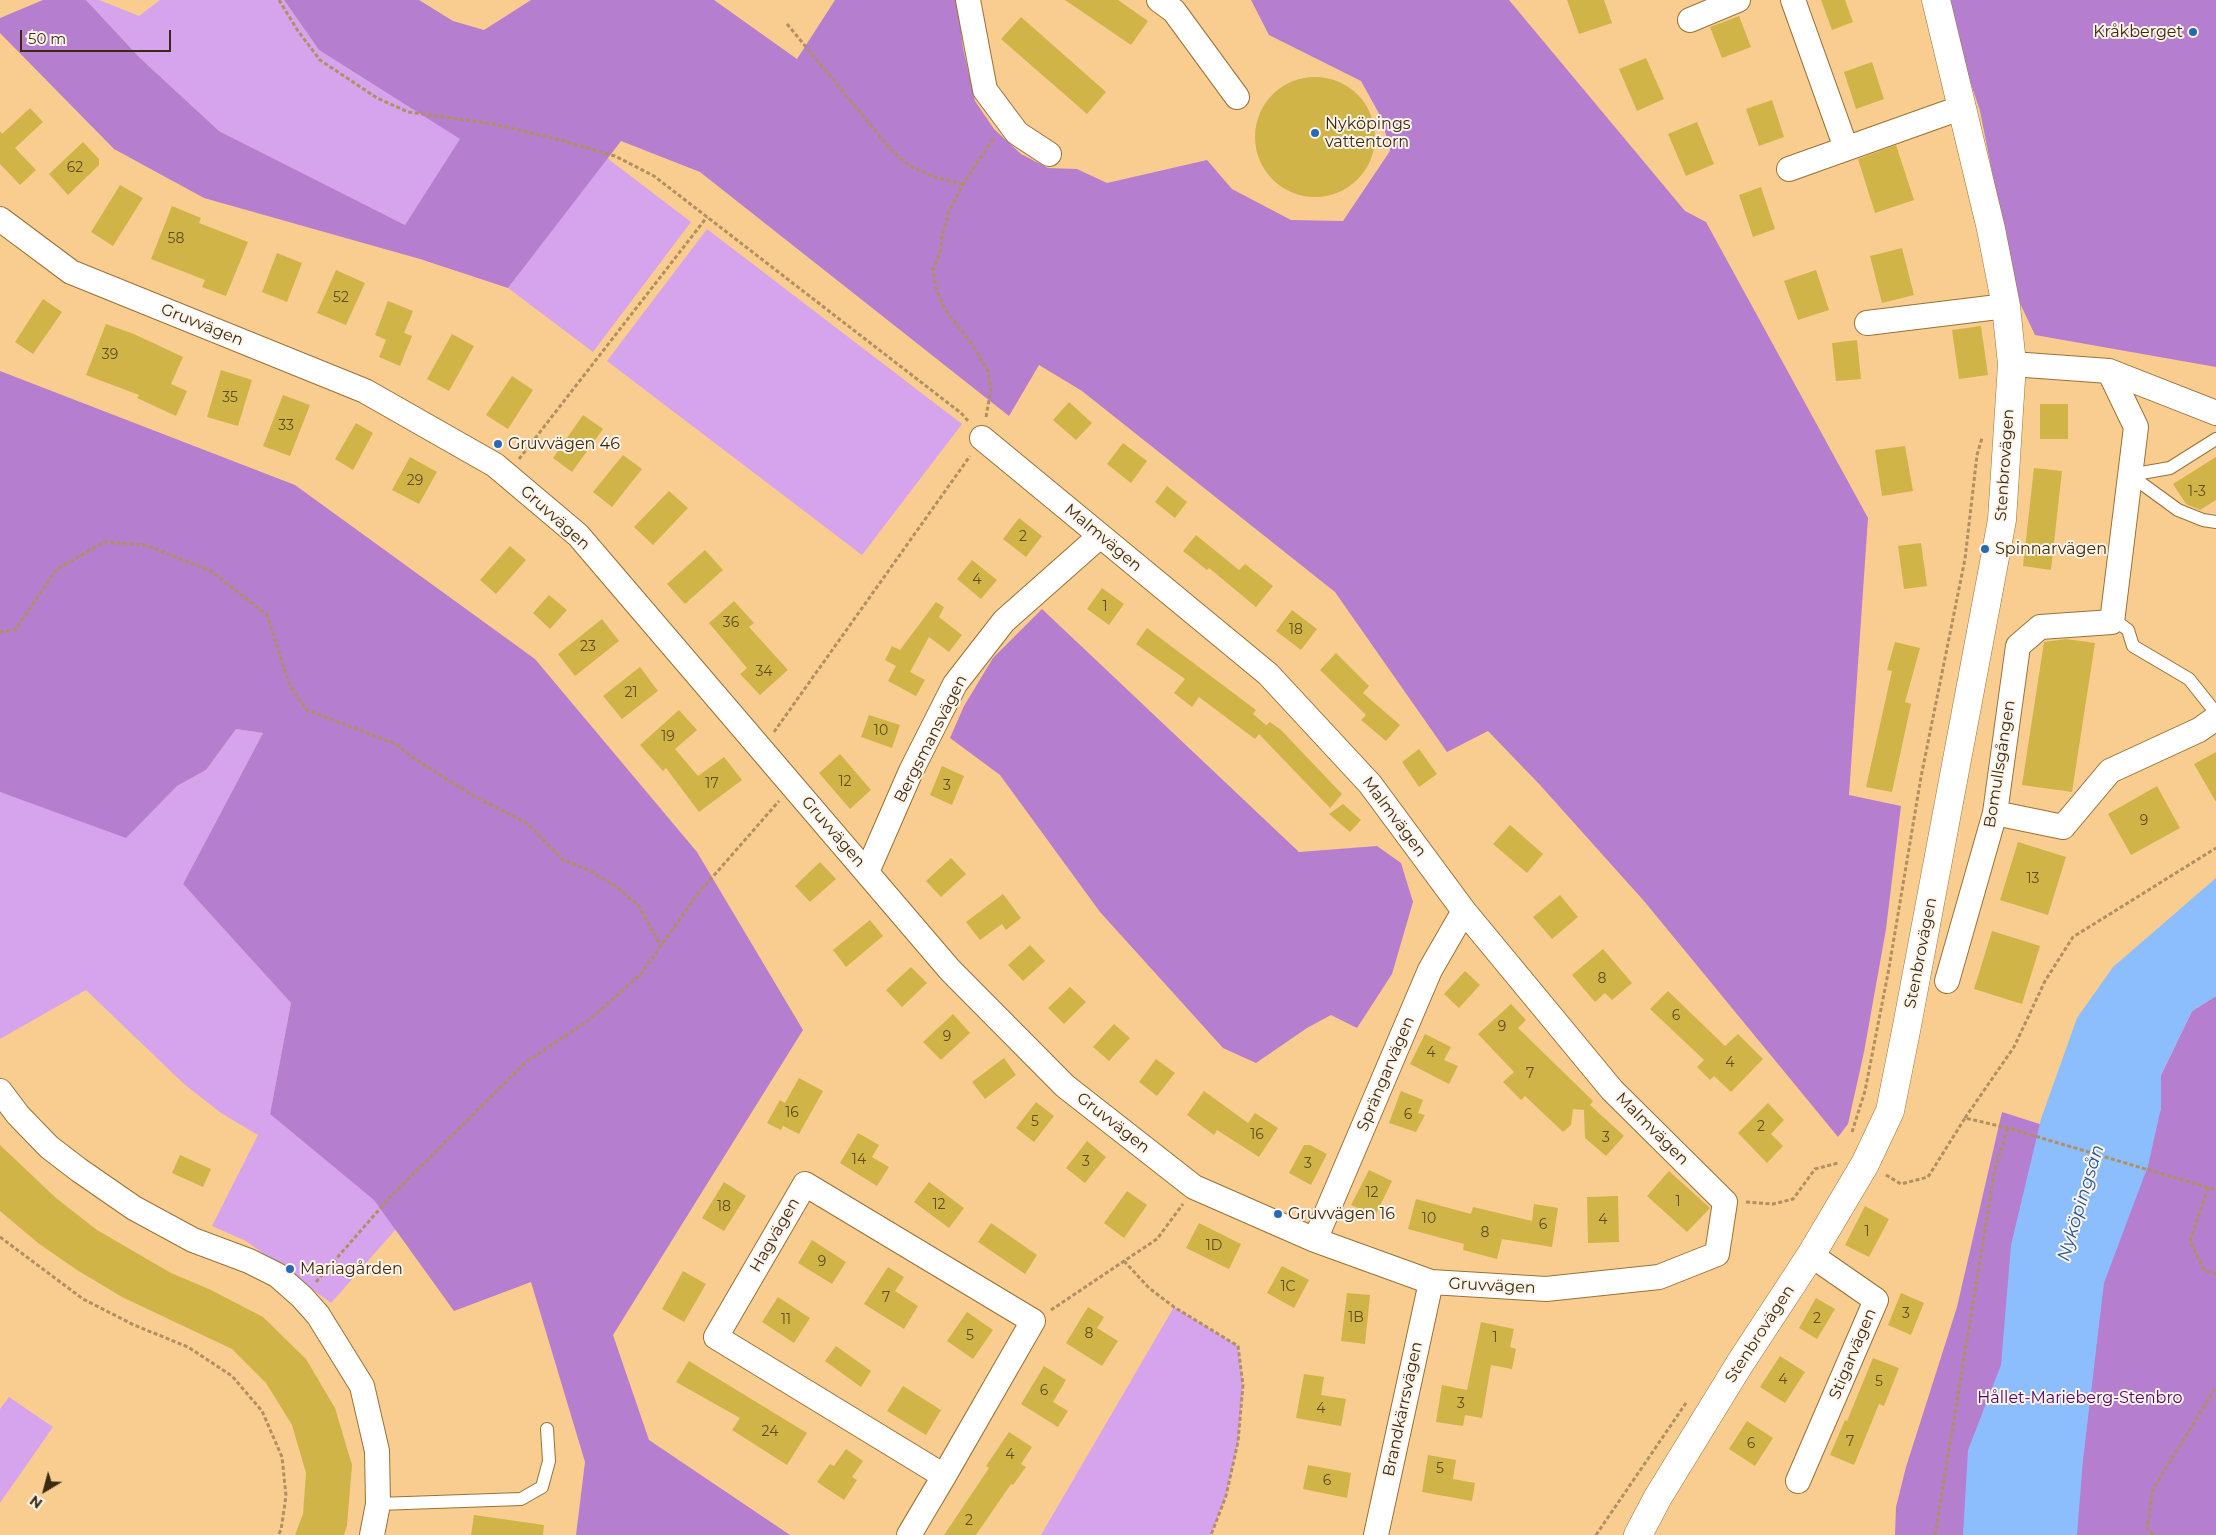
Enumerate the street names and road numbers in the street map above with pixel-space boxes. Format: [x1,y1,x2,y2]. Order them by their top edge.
street label: Gruvvägen [158,300,246,350]
street label: Stenbrovägen [1991,408,2019,522]
street label: Gruvvägen [516,482,594,554]
street label: Malmvägen [1060,500,1146,576]
street label: Bergsmansvägen [890,672,972,806]
street label: Bomullsgången [1980,699,2020,829]
street label: Malmvägen [1358,773,1430,861]
street label: Gruvvägen [797,793,869,871]
street label: Stenbrovägen [1901,896,1941,1010]
street label: Sprängarvägen [1353,1014,1419,1134]
street label: Gruvvägen [1073,1089,1153,1157]
street label: Malmvägen [1612,1089,1692,1169]
street label: Hagvägen [746,1194,804,1276]
street label: Gruvvägen [1448,1274,1536,1298]
street label: Stenbrovägen [1721,1282,1799,1386]
street label: Stigarvägen [1825,1306,1881,1402]
street label: Brandkärrsvägen [1379,1340,1427,1478]

